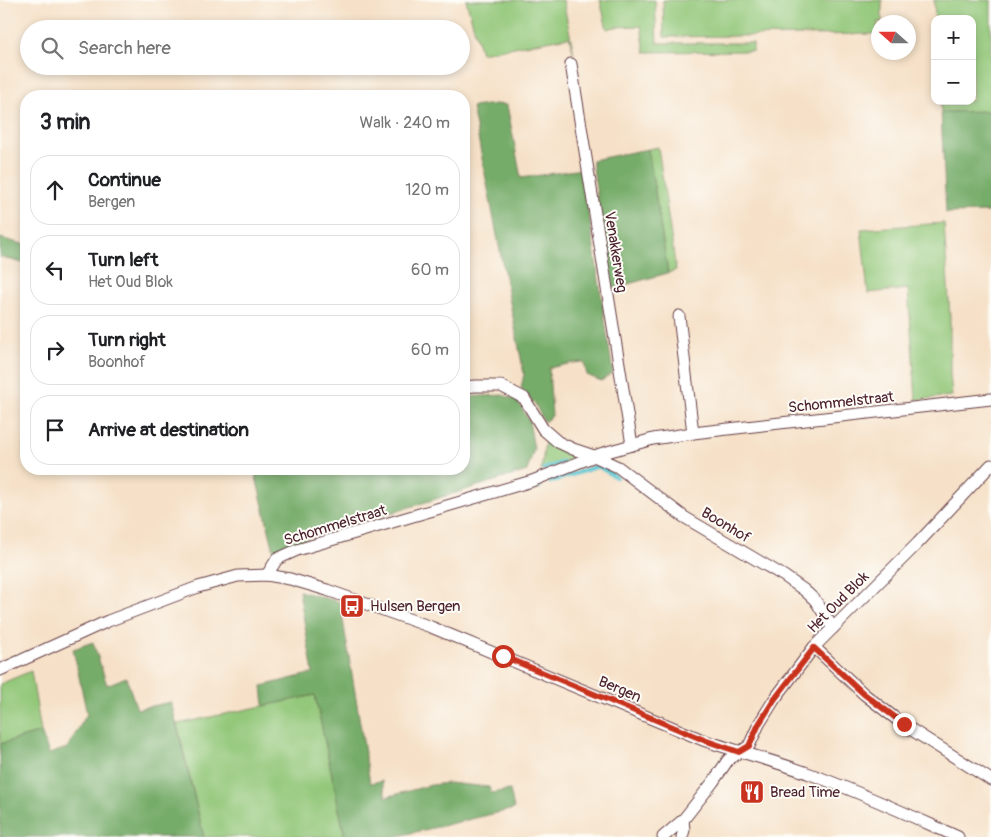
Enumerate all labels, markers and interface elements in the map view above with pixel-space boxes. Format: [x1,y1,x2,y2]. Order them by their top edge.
north arrow [871,15,916,60]
map controls [931,15,976,105]
button: + [931,15,976,60]
search box [20,20,470,75]
icon: search [38,34,66,62]
text: Search here [78,36,171,60]
button: − [931,60,976,105]
text: 3 min [40,109,90,136]
text: Walk · 240 m [359,113,450,133]
text: Continue [88,168,161,192]
icon: ahead [41,176,69,204]
text: 120 m [405,180,449,200]
text: Bergen [88,192,135,212]
street label: Venakkerweg [600,210,631,294]
text: Turn left [88,248,158,272]
icon: left [41,256,69,284]
text: 60 m [411,260,449,280]
text: Het Oud Blok [88,272,173,292]
text: Turn right [88,328,166,352]
icon: right [41,336,69,364]
text: 60 m [411,340,449,360]
text: Boonhof [88,352,146,372]
street label: Schommelstraat [787,387,896,417]
icon: arrive [41,416,69,444]
text: Arrive at destination [88,418,249,442]
street label: Schommelstraat [282,501,390,550]
street label: Boonhof [698,503,754,548]
street label: Het Oud Blok [803,567,874,637]
bus stop icon: Hulsen Bergen [339,593,365,619]
place label: Hulsen Bergen [370,597,461,616]
route start [492,645,515,668]
street label: Bergen [596,672,644,707]
route end [893,713,916,736]
restaurant icon: Bread Time [739,779,765,805]
place label: Bread Time [770,783,840,802]

